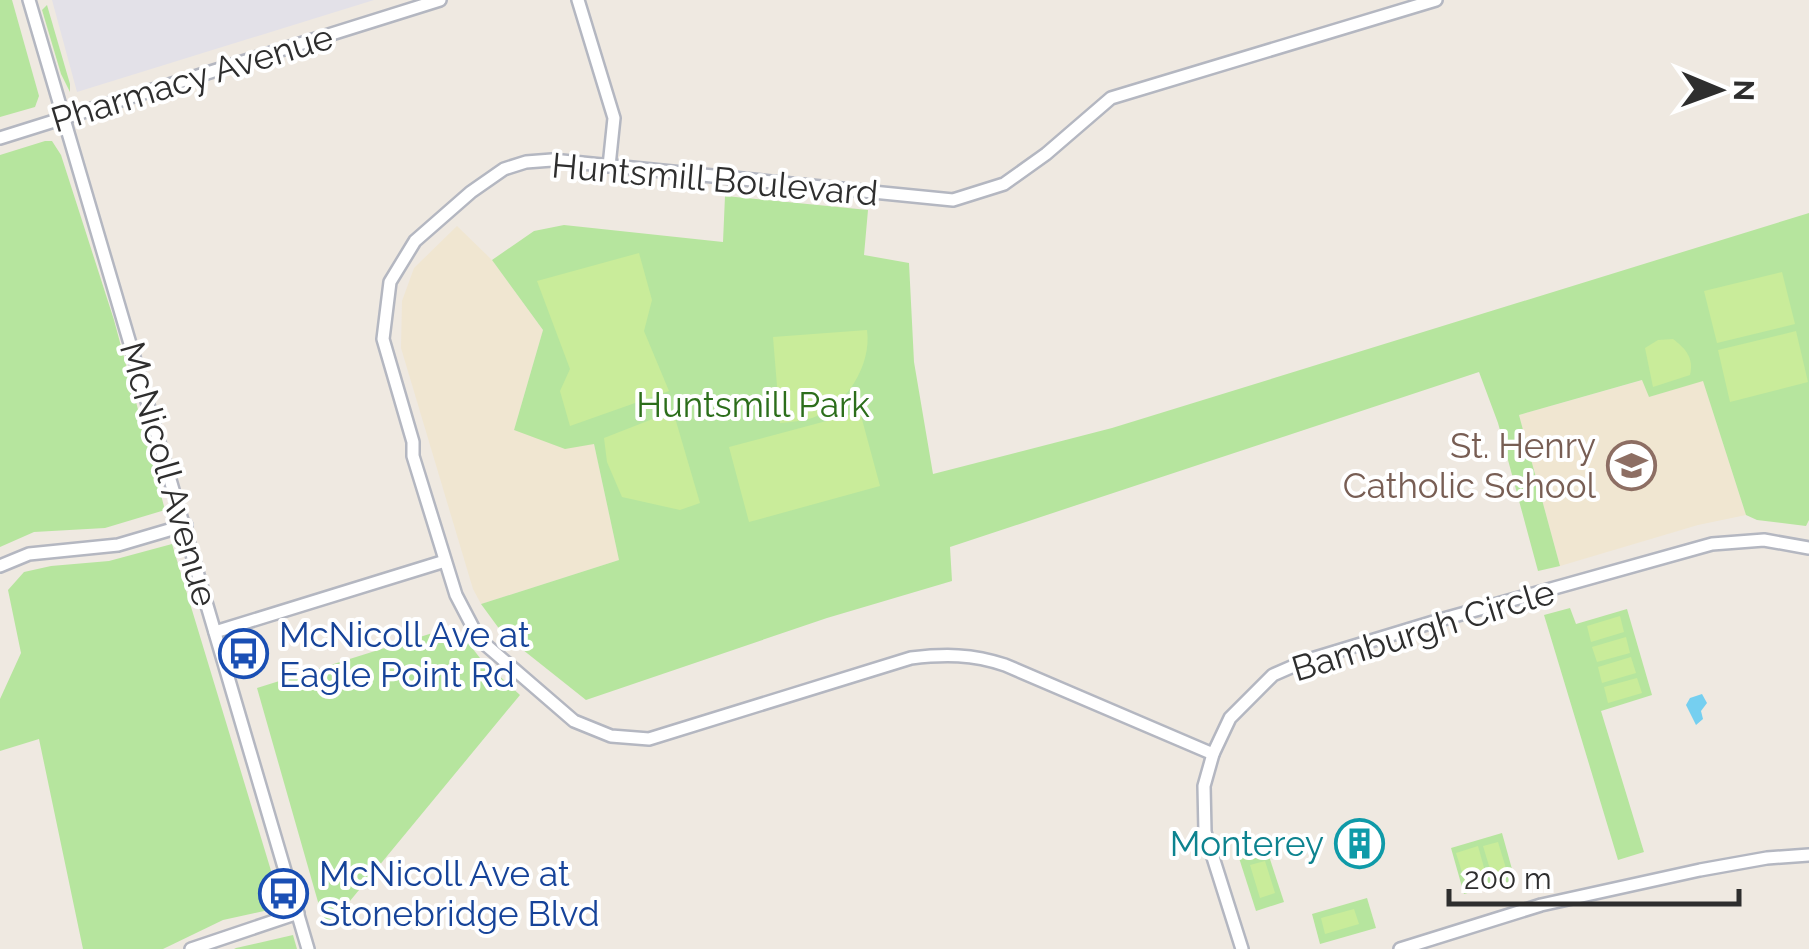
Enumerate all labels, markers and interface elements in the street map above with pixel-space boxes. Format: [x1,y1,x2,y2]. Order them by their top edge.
street label: Pharmacy Avenue [46,16,338,140]
north arrow [1669,40,1769,140]
text: N [1727,79,1760,101]
street label: Huntsmill Boulevard [550,144,880,214]
street label: McNicoll Avenue [112,337,226,611]
park label: Huntsmill Park [636,384,870,425]
place label: St. Henry Catholic School [1343,425,1596,506]
school or university icon: St. Henry Catholic School [1605,439,1657,491]
street label: Bamburgh Circle [1287,571,1559,689]
place label: McNicoll Ave at Eagle Point Rd [279,614,530,695]
bus stop icon: McNicoll Ave at Eagle Point Rd [218,628,270,680]
building icon: Monterey [1333,817,1385,869]
place label: Monterey [1170,823,1324,864]
scale bar [1449,844,1739,906]
place label: McNicoll Ave at Stonebridge Blvd [319,853,600,934]
text: 200 m [1464,861,1552,896]
bus stop icon: McNicoll Ave at Stonebridge Blvd [258,867,310,919]

